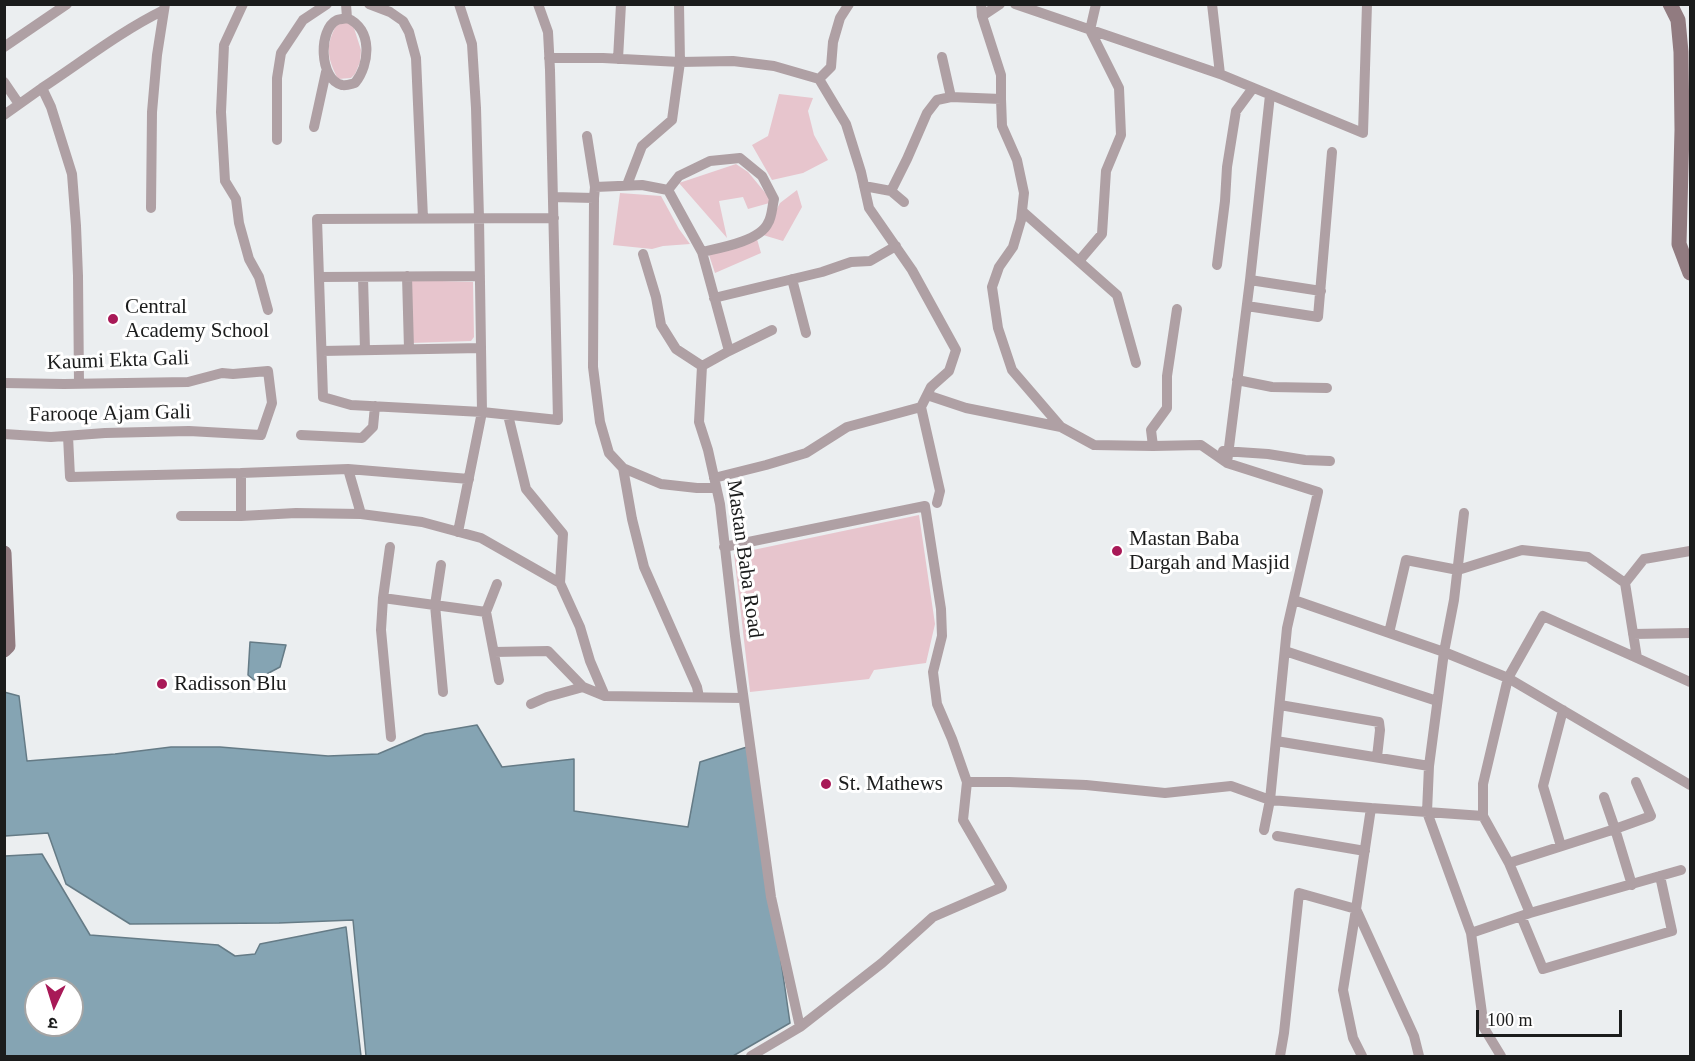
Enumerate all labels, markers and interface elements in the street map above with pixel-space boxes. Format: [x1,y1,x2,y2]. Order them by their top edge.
place label: Central Academy School [125,294,269,344]
marker: Central Academy School [106,312,120,326]
street label: Kaumi Ekta Gali [46,346,190,376]
street label: Farooqe Ajam Gali [29,400,191,428]
street label: Mastan Baba Road [720,478,768,640]
place label: Mastan Baba Dargah and Masjid [1129,526,1290,576]
marker: Mastan Baba Dargah and Masjid [1110,544,1124,558]
place label: Radisson Blu [174,671,287,697]
marker: Radisson Blu [155,677,169,691]
place label: St. Mathews [838,771,943,797]
marker: St. Mathews [819,777,833,791]
north arrow [24,977,84,1037]
scale bar [1479,998,1624,1036]
text: 100 m [1487,1010,1533,1030]
text: उ [48,1015,58,1032]

